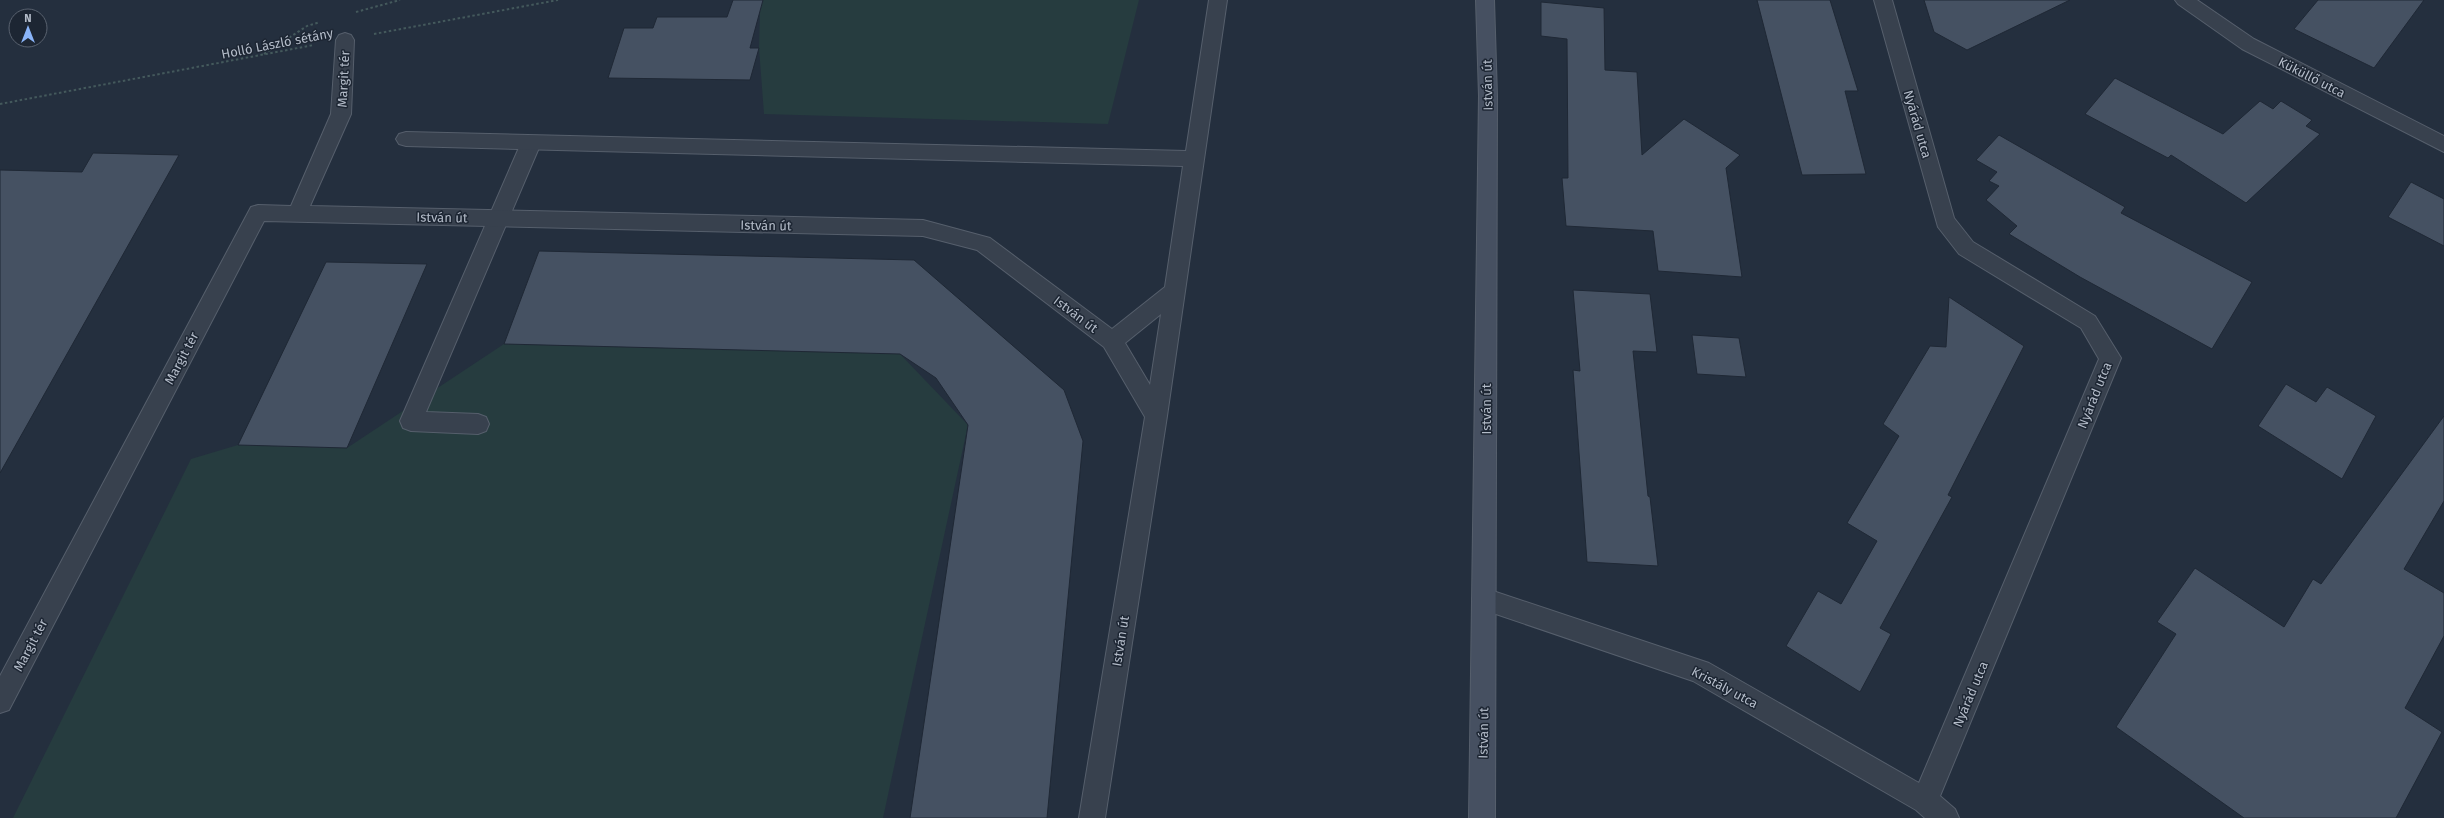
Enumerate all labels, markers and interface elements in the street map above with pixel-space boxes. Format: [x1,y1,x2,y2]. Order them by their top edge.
north arrow [8,8,48,48]
text: N [24,12,32,25]
street label: Holló László sétány [220,25,335,62]
street label: Margit tér [335,50,352,108]
street label: Küküllő utca [2276,54,2348,101]
street label: István út [1480,59,1495,111]
street label: Nyárád utca [1901,88,1934,160]
street label: István út [416,210,468,225]
street label: István út [740,218,792,233]
street label: István út [1051,293,1101,336]
street label: Margit tér [161,329,201,387]
street label: Nyárád utca [2074,360,2115,431]
street label: István út [1479,383,1494,435]
street label: István út [1109,614,1132,667]
street label: Margit tér [10,616,50,674]
street label: Nyárád utca [1950,659,1991,729]
street label: Kristály utca [1689,664,1760,711]
street label: István út [1476,707,1491,759]

